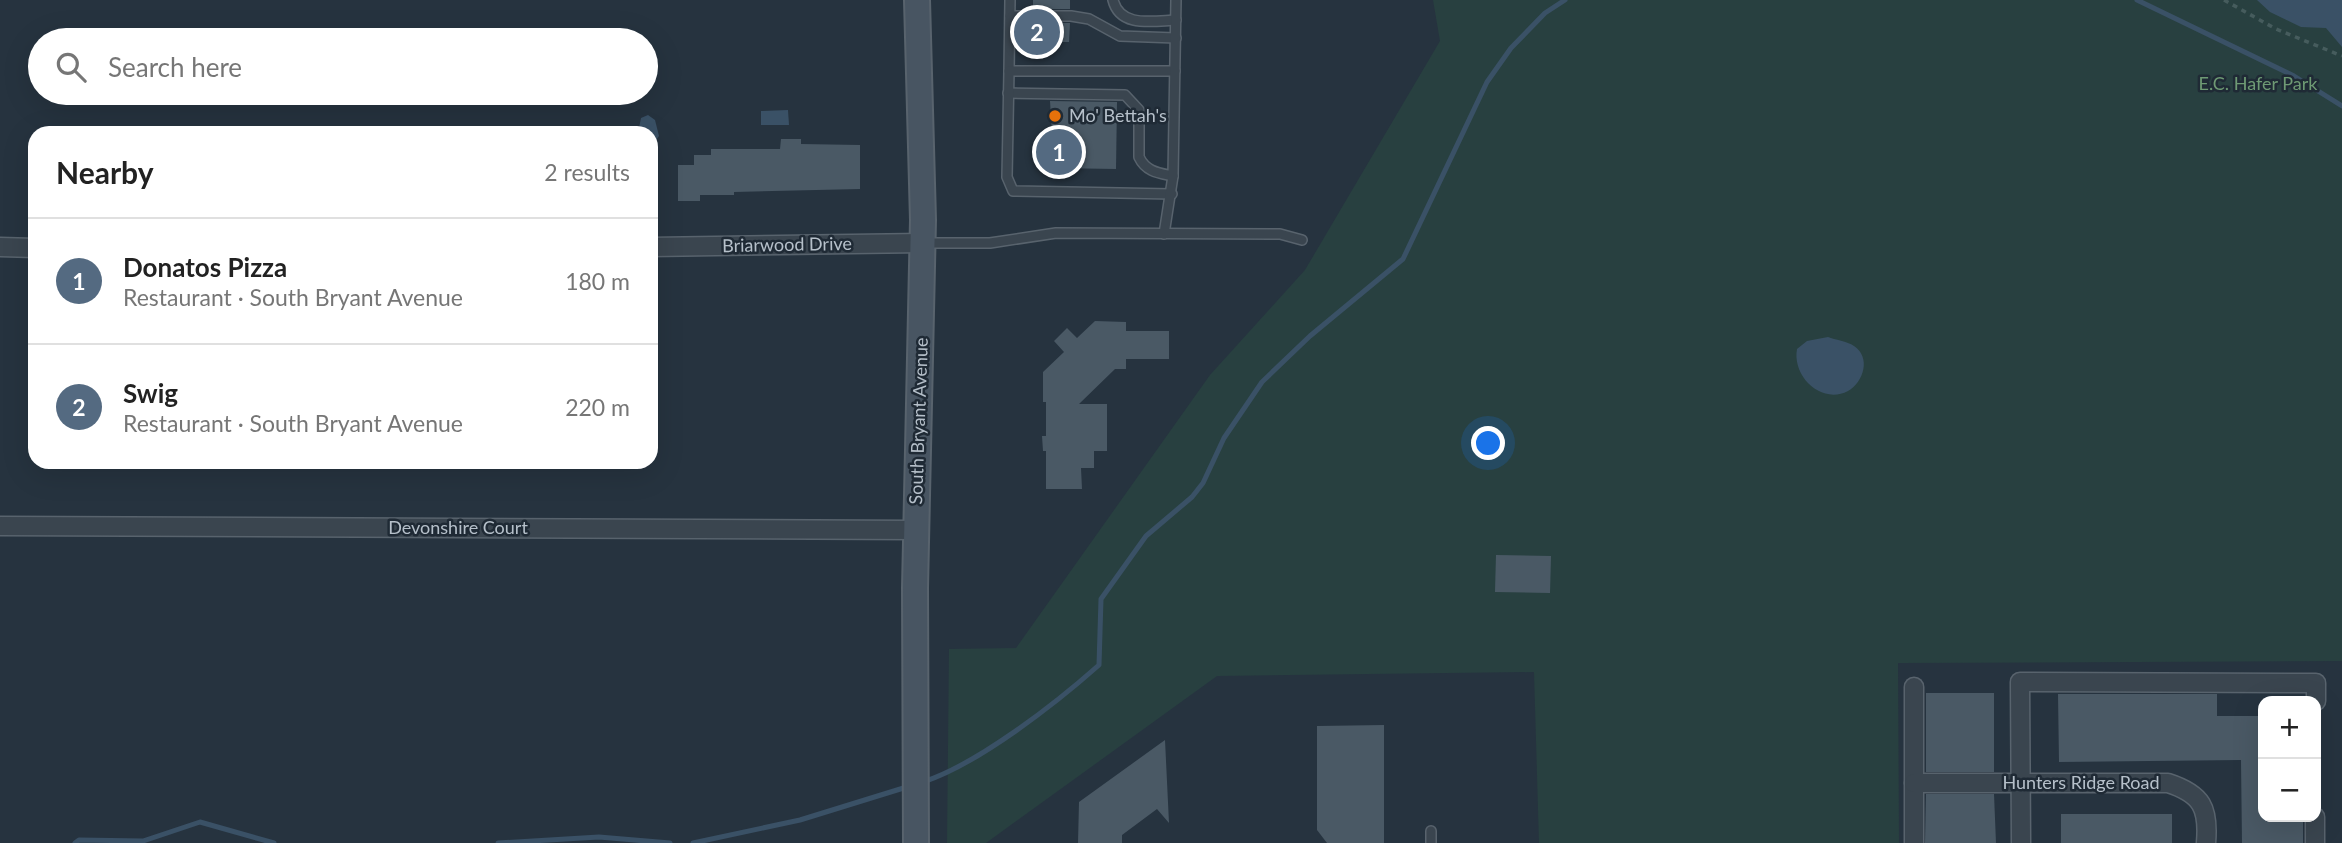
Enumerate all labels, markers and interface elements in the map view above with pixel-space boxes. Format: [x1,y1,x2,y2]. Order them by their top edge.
pin: 2 [1014,6,1060,58]
search box [28,28,658,105]
icon: search [52,48,90,86]
text: Search here [108,51,242,83]
park label: E.C. Hafer Park [2199,72,2318,94]
place label: Mo' Bettah's [1069,104,1167,126]
marker: Mo' Bettah's [1047,108,1063,124]
pin: 1 [1036,126,1082,178]
text: Nearby [56,154,154,190]
text: 2 results [544,158,630,186]
street label: Briarwood Drive [722,232,852,256]
text: Donatos Pizza [123,251,287,283]
text: 1 [72,267,86,295]
text: 180 m [565,267,630,295]
text: Restaurant · South Bryant Avenue [123,283,463,311]
street label: South Bryant Avenue [904,337,932,505]
text: Swig [123,377,178,409]
text: 2 [72,393,86,421]
text: 220 m [565,393,630,421]
text: Restaurant · South Bryant Avenue [123,409,463,437]
your location [1471,426,1505,460]
street label: Devonshire Court [388,516,528,538]
map controls [2258,696,2321,822]
button: + [2258,696,2321,759]
button: − [2258,759,2321,822]
street label: Hunters Ridge Road [2002,771,2160,793]

